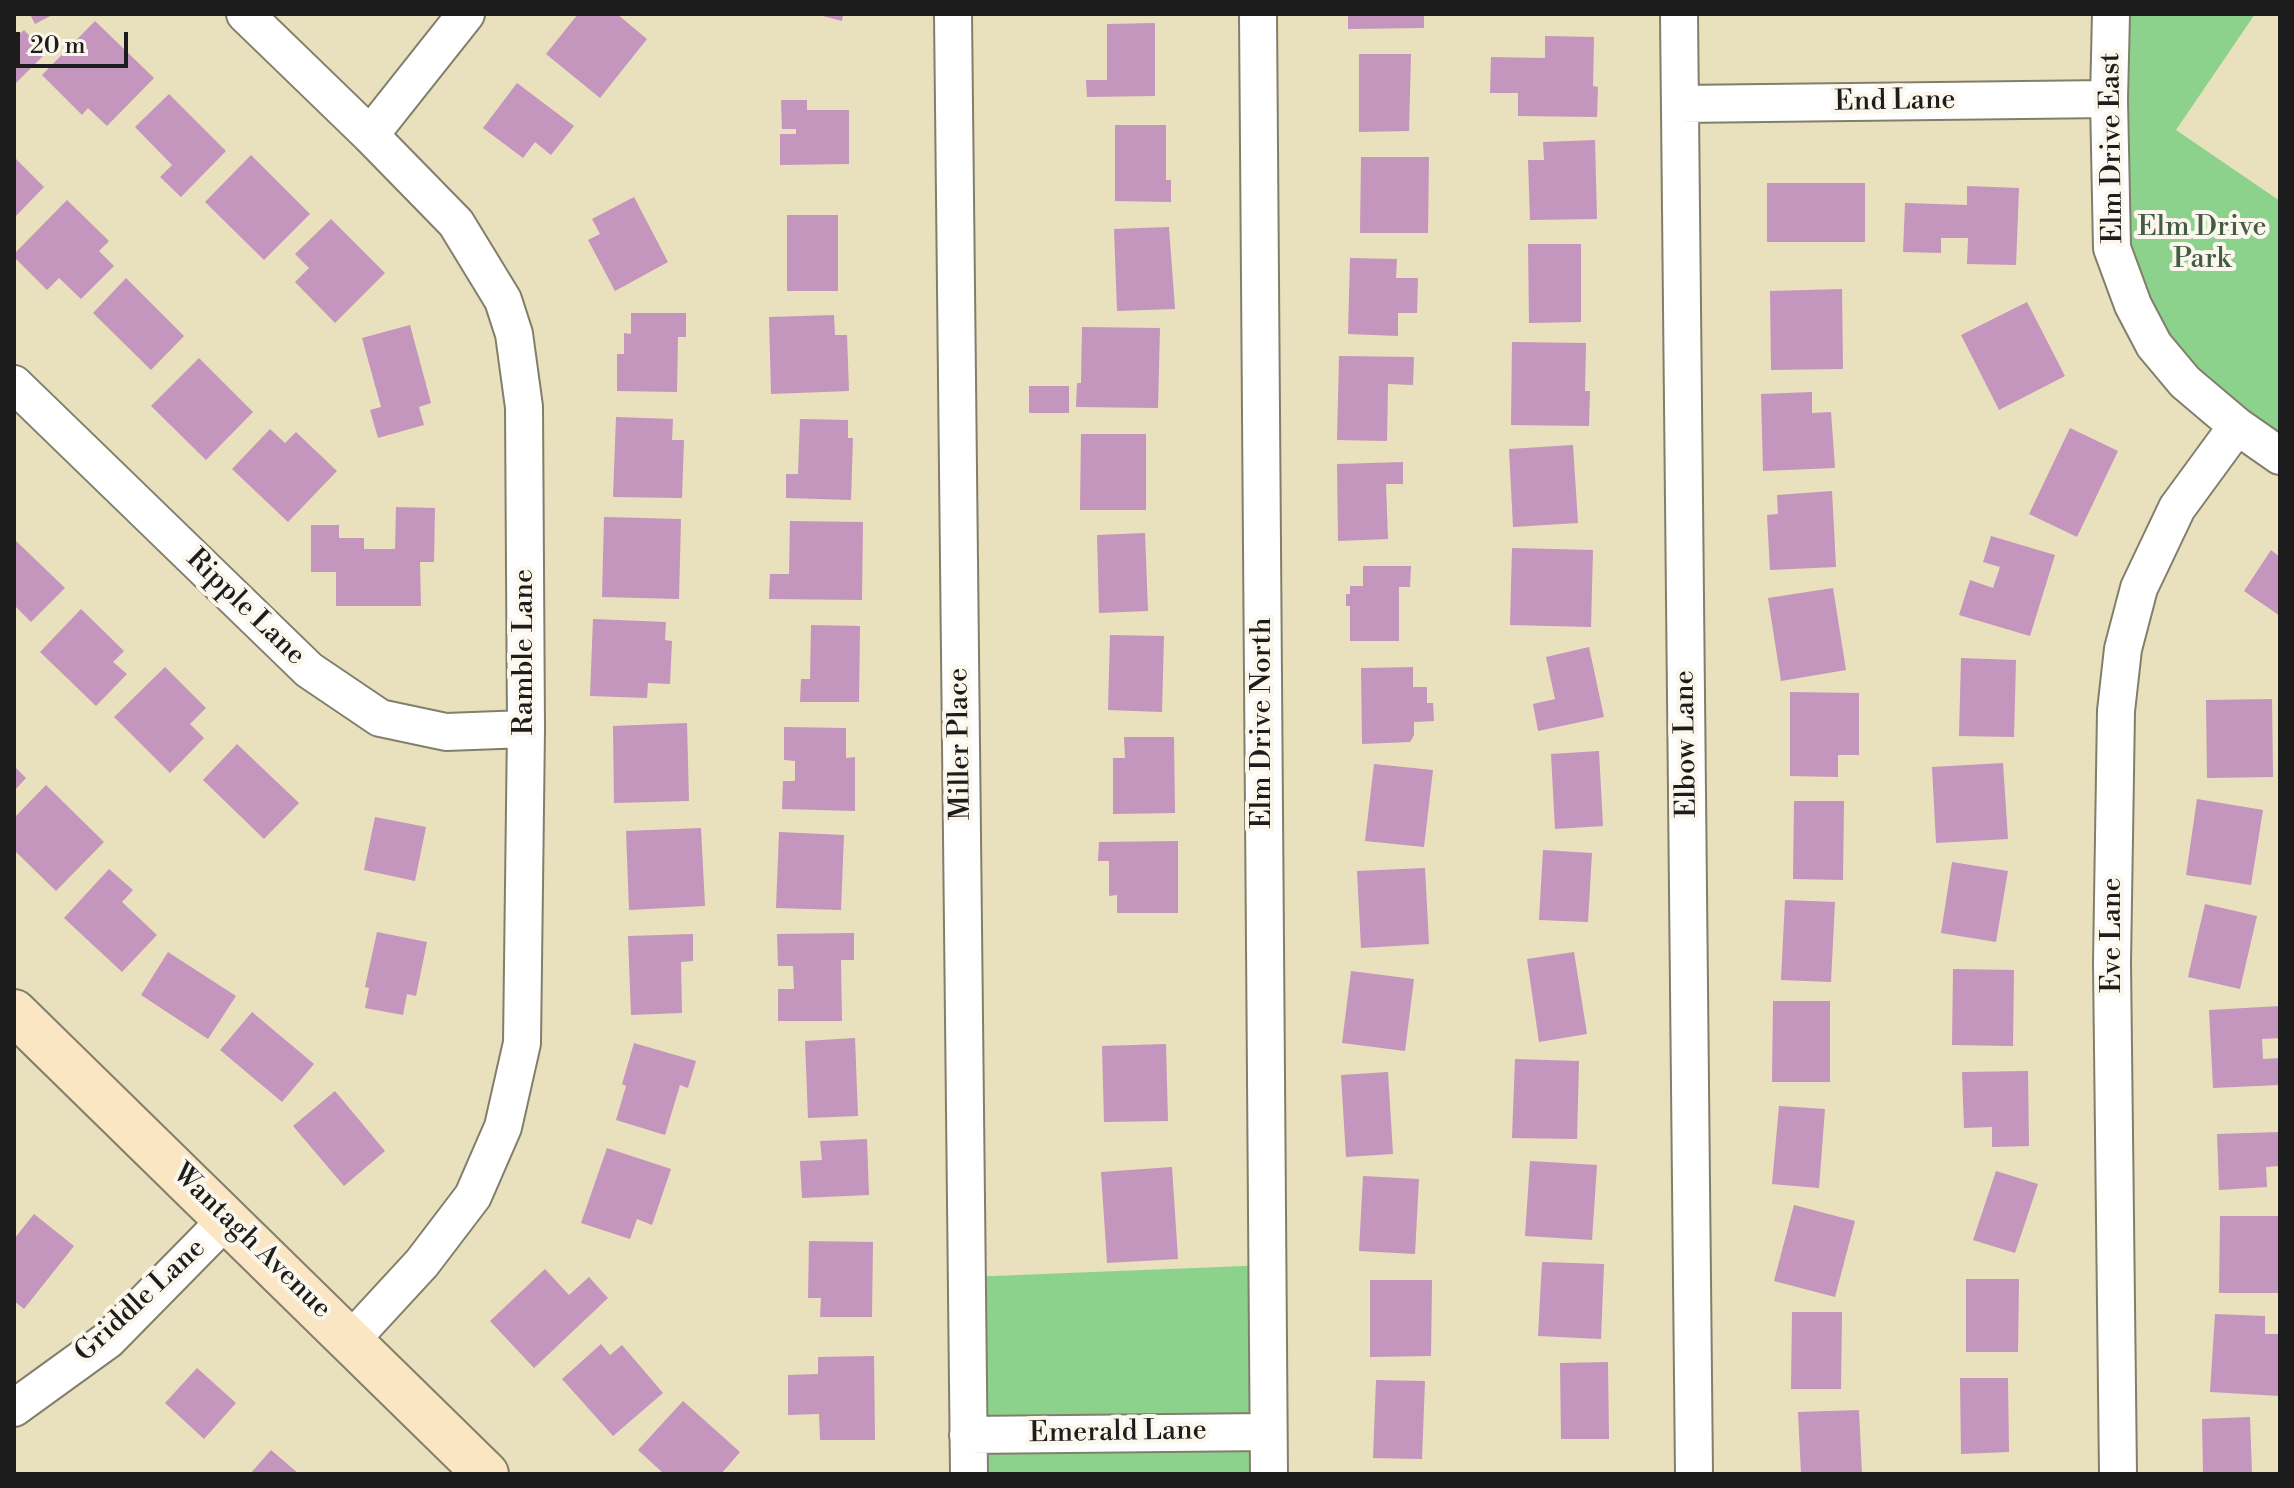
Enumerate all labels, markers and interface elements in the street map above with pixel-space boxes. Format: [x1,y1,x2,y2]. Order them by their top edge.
scale bar [20,16,132,66]
text: 20 m [30,31,86,61]
street label: Elm Drive East [2095,52,2131,244]
street label: End Lane [1834,84,1956,120]
park label: Elm Drive Park [2137,211,2267,277]
street label: Ripple Lane [178,543,312,673]
street label: Ramble Lane [508,569,542,735]
street label: Elm Drive North [1246,617,1280,829]
street label: Miller Place [943,667,979,821]
street label: Elbow Lane [1669,670,1705,818]
street label: Eve Lane [2096,877,2130,993]
street label: Wantagh Avenue [164,1158,338,1326]
street label: Griddle Lane [69,1232,213,1370]
street label: Emerald Lane [1029,1415,1207,1451]

